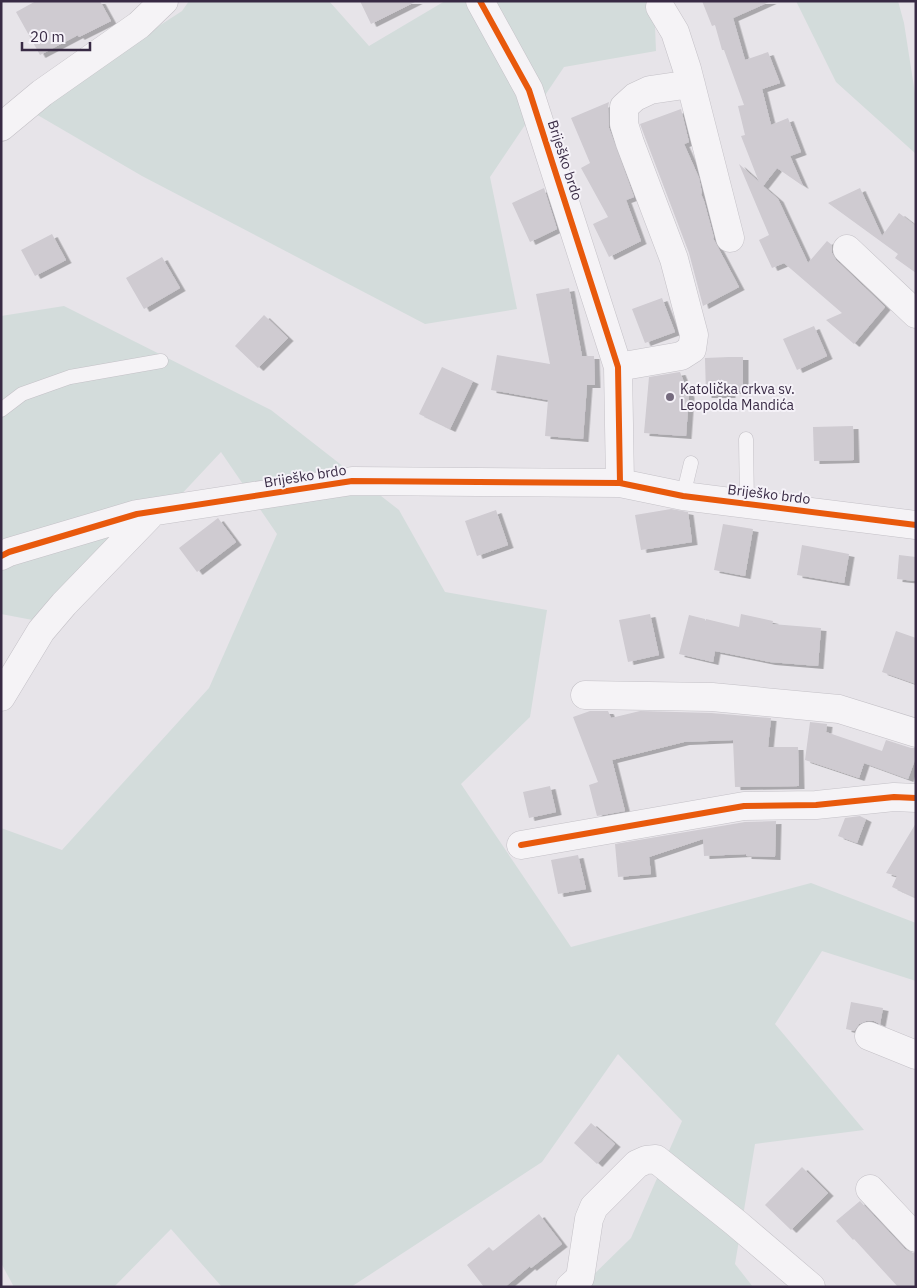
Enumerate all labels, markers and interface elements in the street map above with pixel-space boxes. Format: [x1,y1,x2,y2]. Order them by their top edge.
scale bar [22,20,90,52]
text: 20 m [30,27,65,46]
street label: Briješko brdo [544,118,586,202]
place label: Katolička crkva sv. Leopolda Mandića [680,380,795,414]
marker: Katolička crkva sv. Leopolda Mandića [664,391,676,403]
street label: Briješko brdo [263,461,348,491]
street label: Briješko brdo [727,480,812,508]

